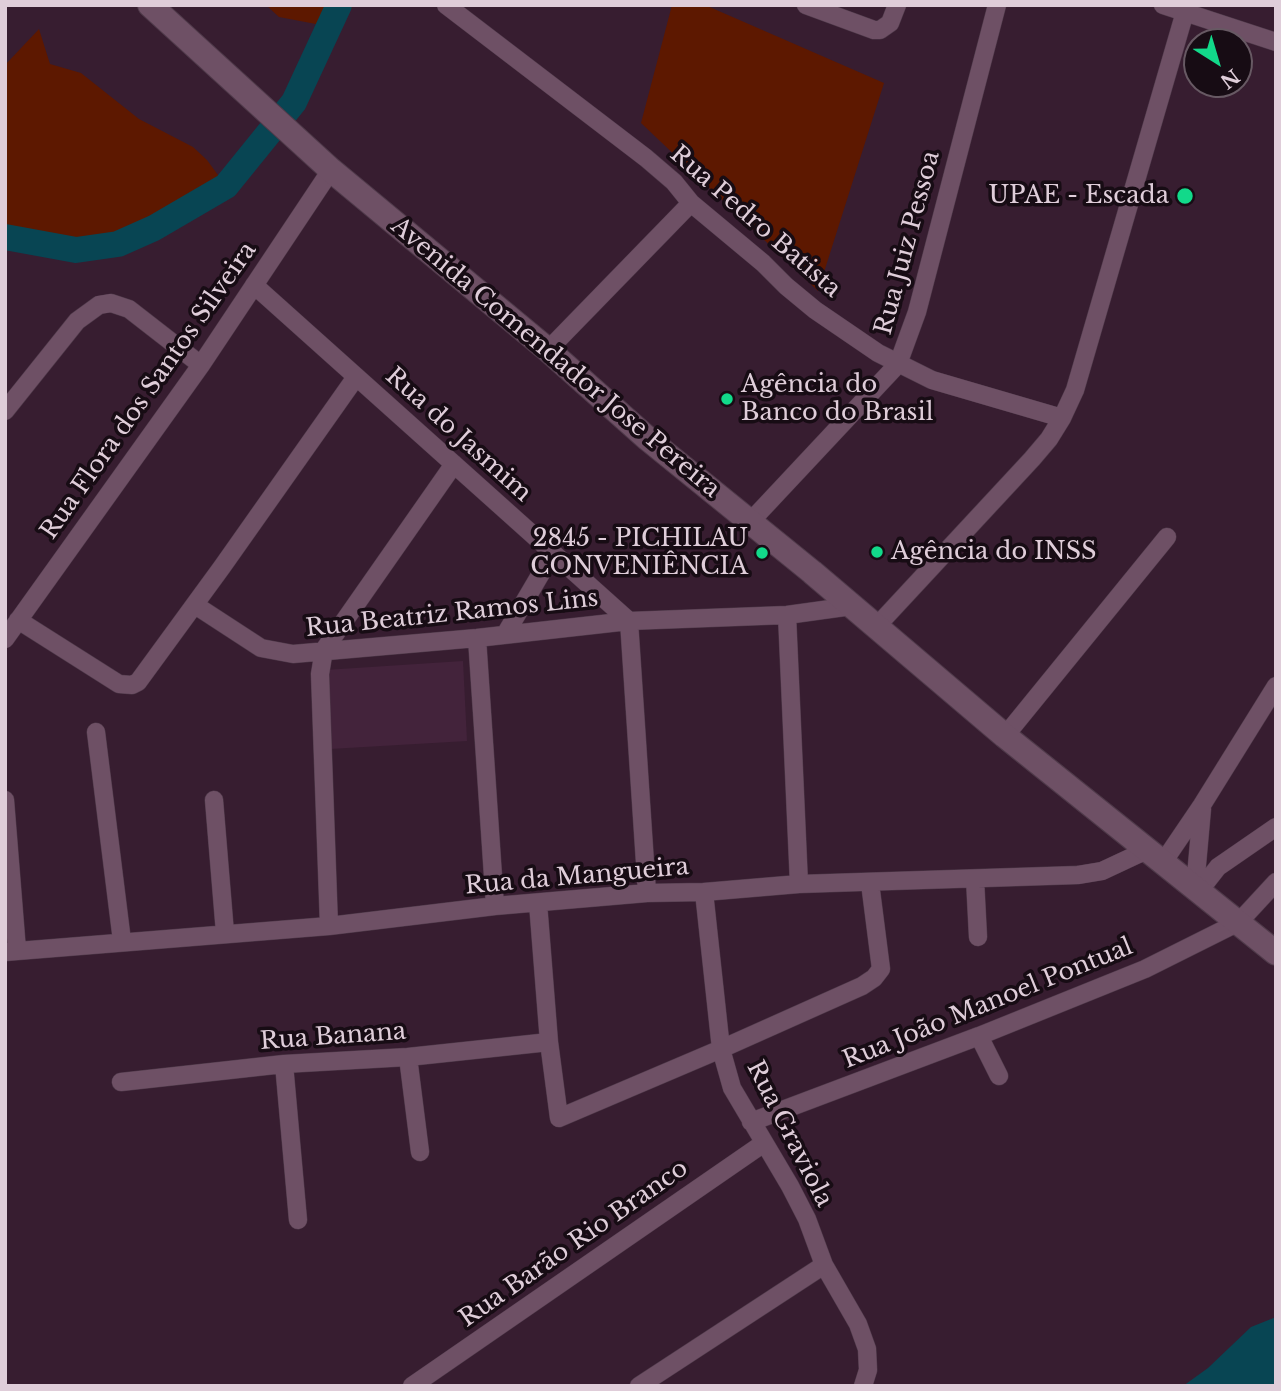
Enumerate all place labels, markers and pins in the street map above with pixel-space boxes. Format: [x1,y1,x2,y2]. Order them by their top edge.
place label: UPAE - Escada [988,182,1169,210]
marker: UPAE - Escada [1175,186,1195,206]
place label: Agência do Banco do Brasil [741,371,934,427]
marker: Agência do Banco do Brasil [719,391,735,407]
place label: 2845 - PICHILAU CONVENIÊNCIA [530,525,748,581]
place label: Agência do INSS [891,538,1097,566]
marker: Agência do INSS [869,544,885,560]
marker: 2845 - PICHILAU CONVENIÊNCIA [754,545,770,561]

